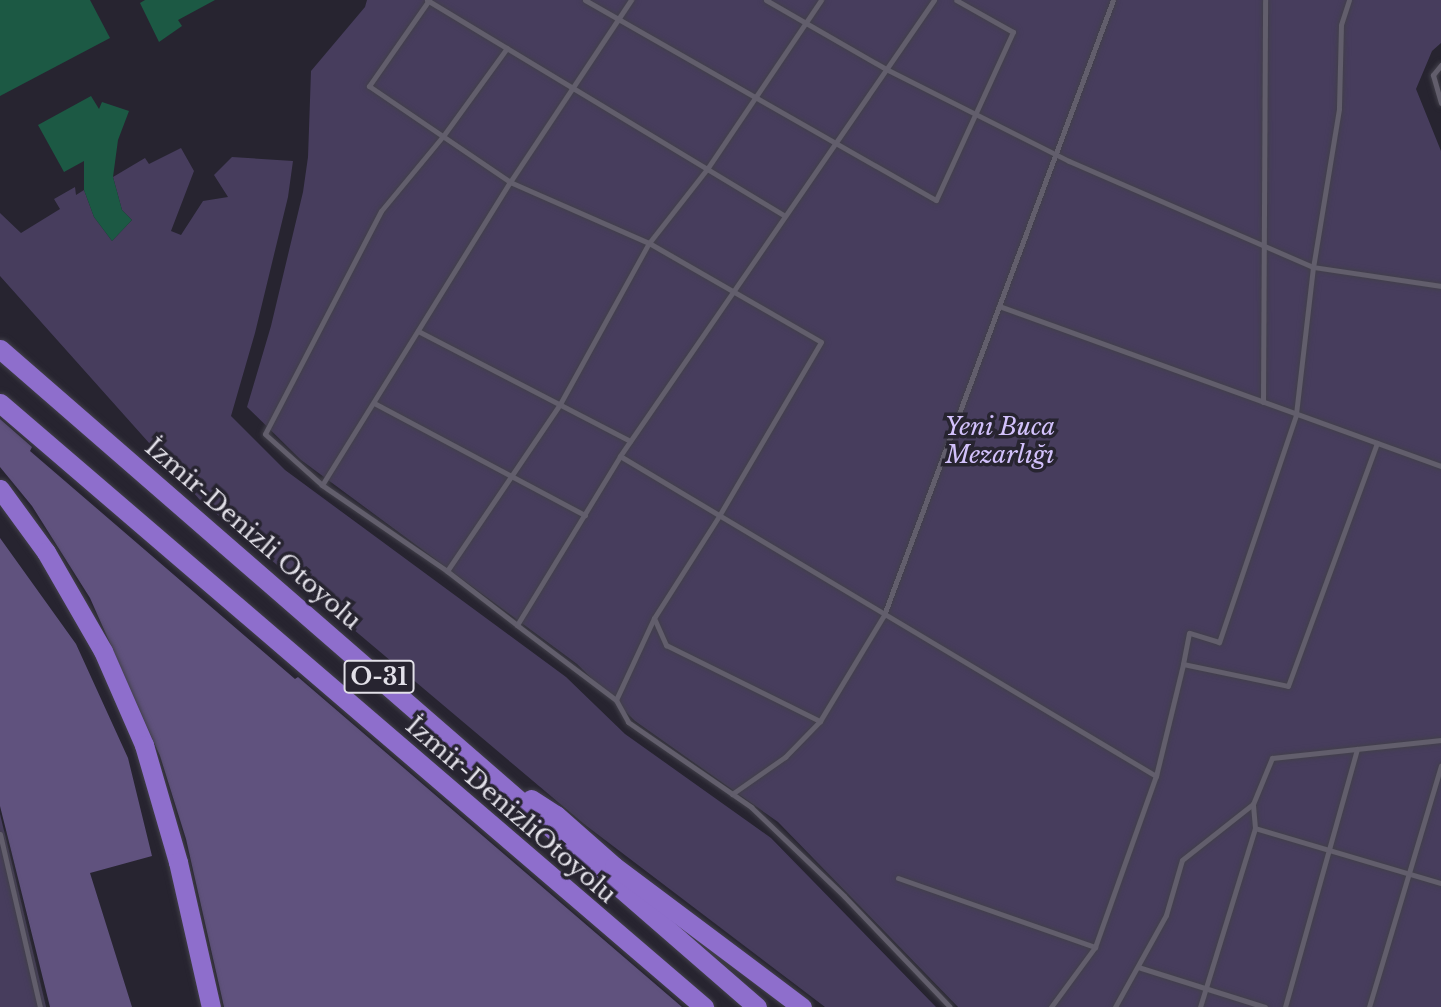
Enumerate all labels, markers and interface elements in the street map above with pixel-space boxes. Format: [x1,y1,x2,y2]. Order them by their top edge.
park label: Yeni Buca Mezarlığı [945,413,1055,469]
street label: İzmir-Denizli Otoyolu [139,433,367,635]
road number: O-31 [342,657,416,696]
street label: İzmir-DenizliOtoyolu [400,711,622,909]

